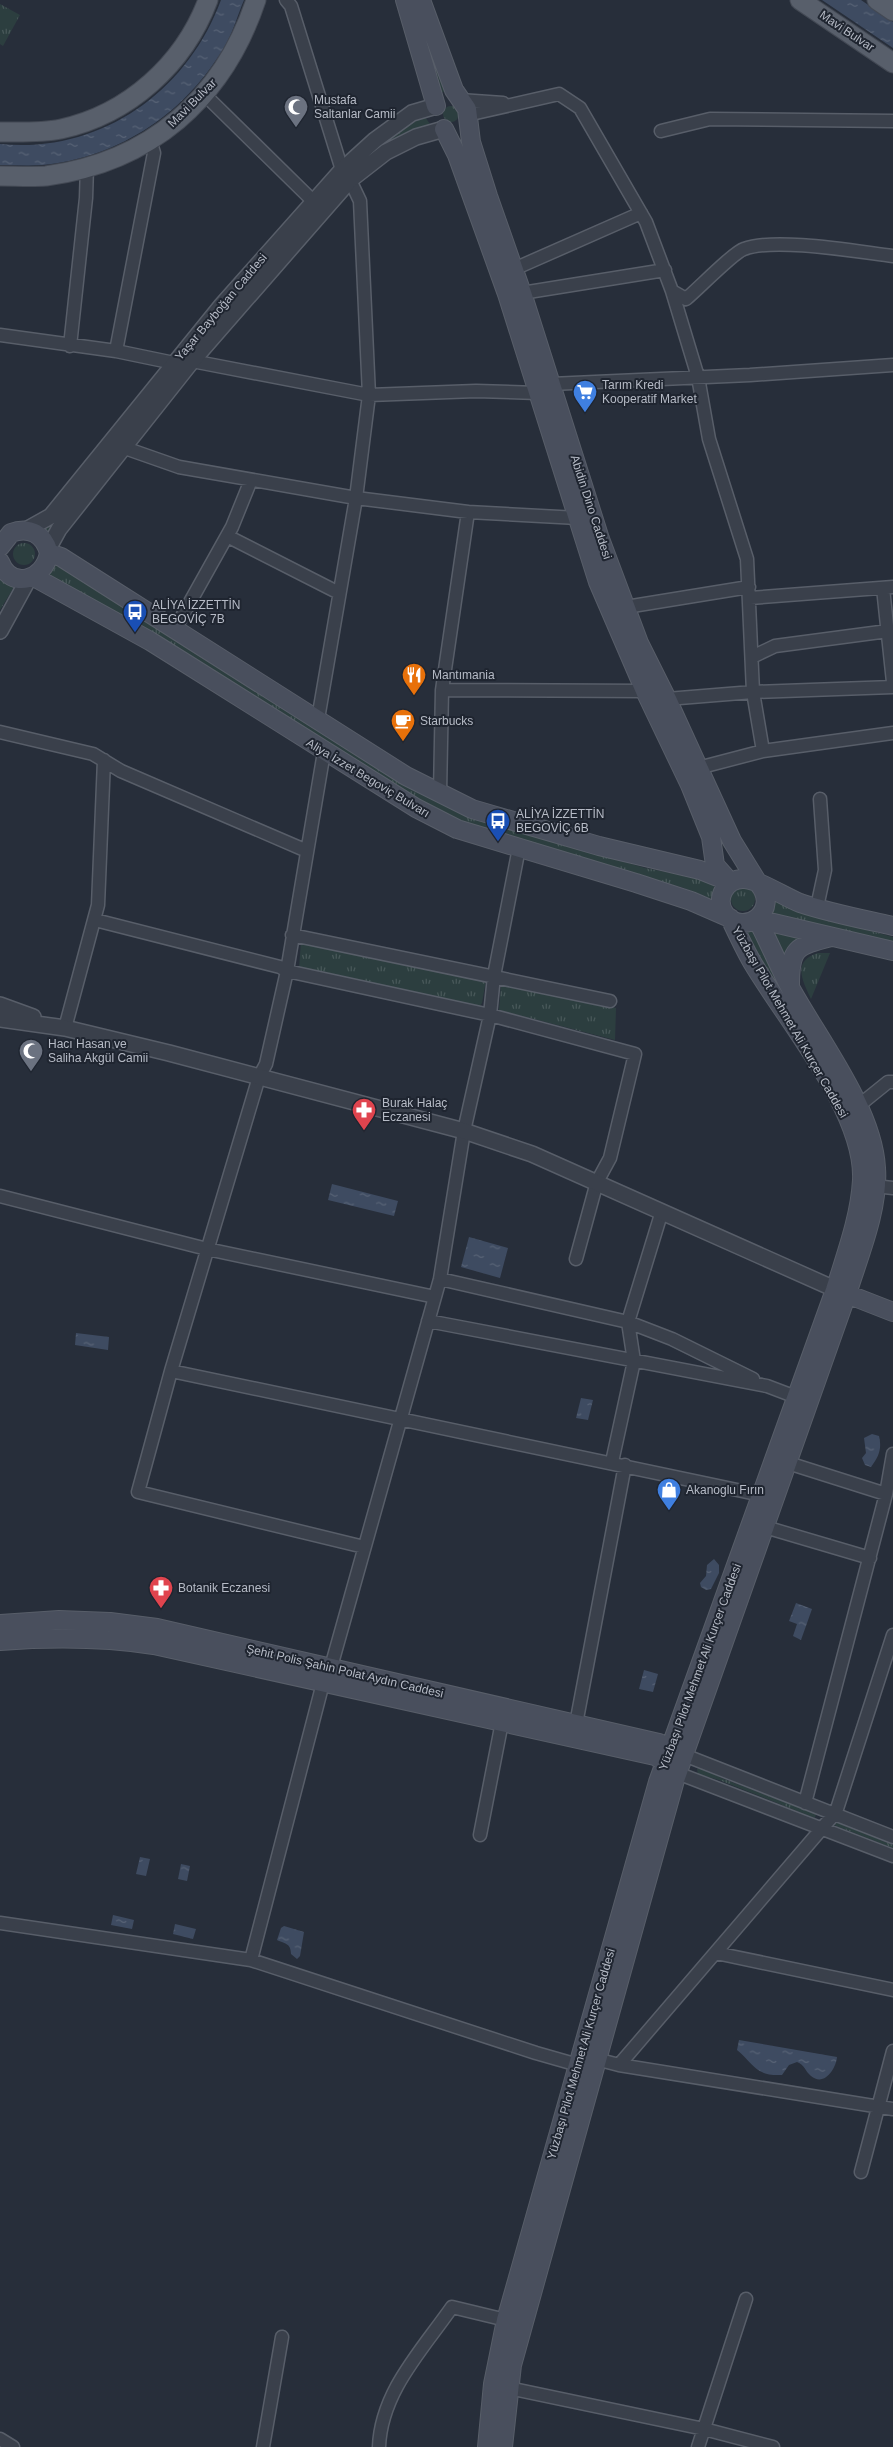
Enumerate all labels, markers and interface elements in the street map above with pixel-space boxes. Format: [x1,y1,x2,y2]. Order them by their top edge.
street label: Mavi Bulvar [817,8,877,54]
street label: Mavi Bulvar [165,76,219,130]
place label: Mustafa Saltanlar Camii [314,93,395,121]
mosque icon: Mustafa Saltanlar Camii [283,94,309,128]
street label: Yaşar Bayboğan Caddesi [172,251,270,363]
place label: Tarım Kredi Kooperatif Market [602,378,697,406]
supermarket icon: Tarım Kredi Kooperatif Market [572,379,598,413]
street label: Abidin Dino Caddesi [568,453,614,561]
place label: ALİYA İZZETTİN BEGOVİÇ 7B [152,598,240,626]
bus stop icon: ALİYA İZZETTİN BEGOVİÇ 7B [122,599,148,633]
restaurant icon: Mantımania [401,662,427,696]
place label: Mantımania [432,668,495,682]
cafe icon: Starbucks [390,708,416,742]
place label: Starbucks [420,714,473,728]
street label: Aliya İzzet Begoviç Bulvarı [304,736,432,820]
place label: ALİYA İZZETTİN BEGOVİÇ 6B [516,807,604,835]
bus stop icon: ALİYA İZZETTİN BEGOVİÇ 6B [485,808,511,842]
street label: Yüzbaşı Pilot Mehmet Ali Kurçer Caddesi [729,924,851,1120]
place label: Hacı Hasan ve Saliha Akgül Camii [48,1037,148,1065]
mosque icon: Hacı Hasan ve Saliha Akgül Camii [18,1038,44,1072]
place label: Burak Halaç Eczanesi [382,1096,447,1124]
pharmacy icon: Burak Halaç Eczanesi [351,1097,377,1131]
shop icon: Akanoglu Fırın [656,1477,682,1511]
place label: Akanoglu Fırın [686,1483,764,1497]
street label: Yüzbaşı Pilot Mehmet Ali Kurçer Caddesi [656,1562,744,1772]
pharmacy icon: Botanik Eczanesi [148,1575,174,1609]
place label: Botanik Eczanesi [178,1581,270,1595]
street label: Şehit Polis Şahin Polat Aydın Caddesi [245,1641,445,1701]
street label: Yüzbaşı Pilot Mehmet Ali Kurçer Caddesi [544,1947,618,2161]

